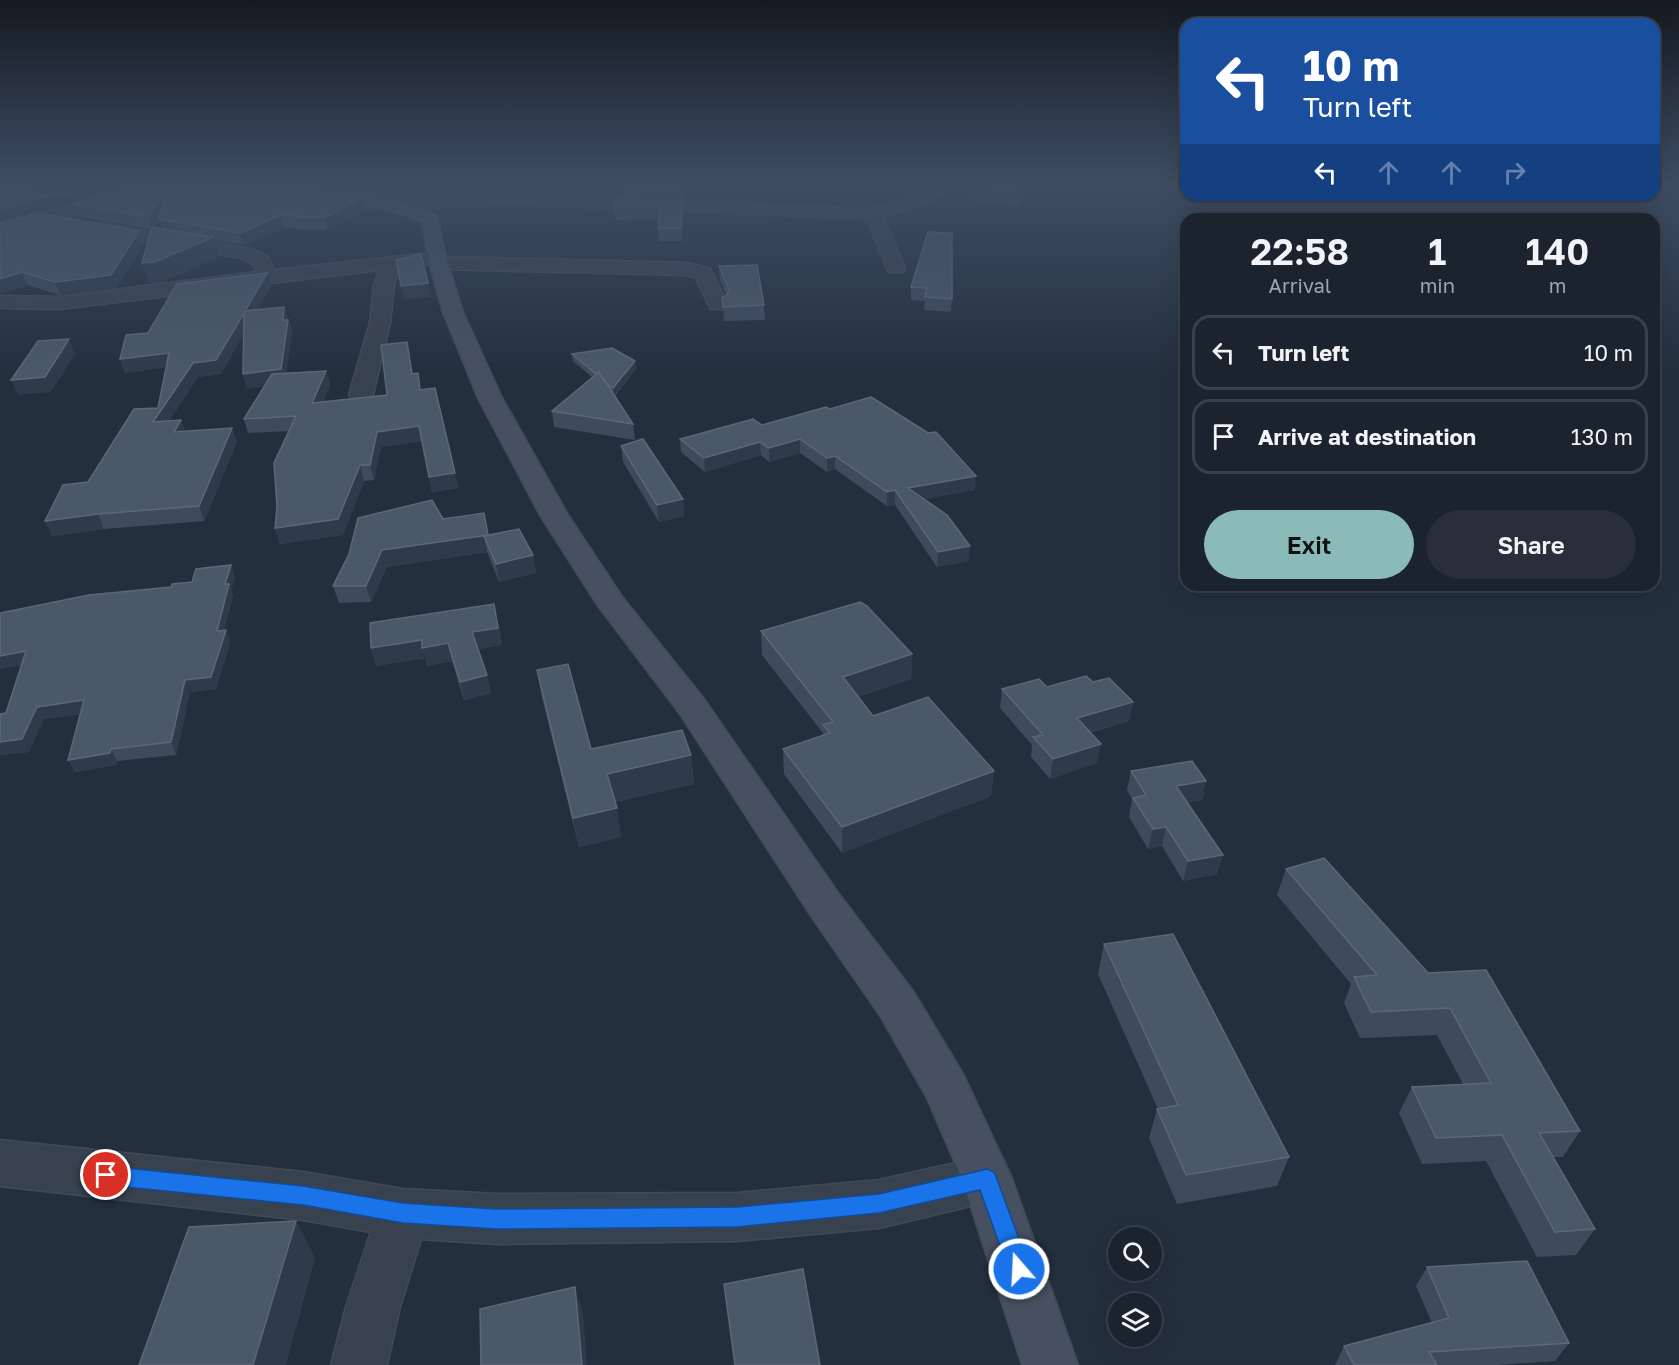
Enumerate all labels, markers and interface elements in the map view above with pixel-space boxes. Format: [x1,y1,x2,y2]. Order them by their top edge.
text: 10 m [1303,40,1399,90]
icon: left [1204,42,1282,120]
text: Turn left [1303,91,1412,123]
icon: left [1309,156,1342,189]
icon: ahead [1372,156,1405,189]
icon: ahead [1435,156,1468,189]
icon: right [1498,156,1531,189]
text: 22:58 [1251,230,1349,273]
text: 1 [1428,230,1446,273]
text: 140 [1526,230,1589,273]
text: Arrival [1268,273,1331,297]
text: min [1420,273,1455,297]
text: m [1549,273,1566,297]
icon: left [1207,336,1240,369]
text: Turn left [1258,339,1349,366]
text: 10 m [1584,339,1633,366]
icon: arrive [1207,420,1240,453]
text: Arrive at destination [1258,423,1476,450]
text: 130 m [1571,423,1633,450]
button: Exit [1204,510,1414,579]
button: Share [1426,510,1636,579]
pin [80,1149,131,1200]
icon: arrive [89,1158,122,1191]
map controls [1108,1227,1162,1347]
button: search [1108,1227,1162,1281]
position arrow [987,1237,1051,1301]
button: layers [1108,1293,1162,1347]

